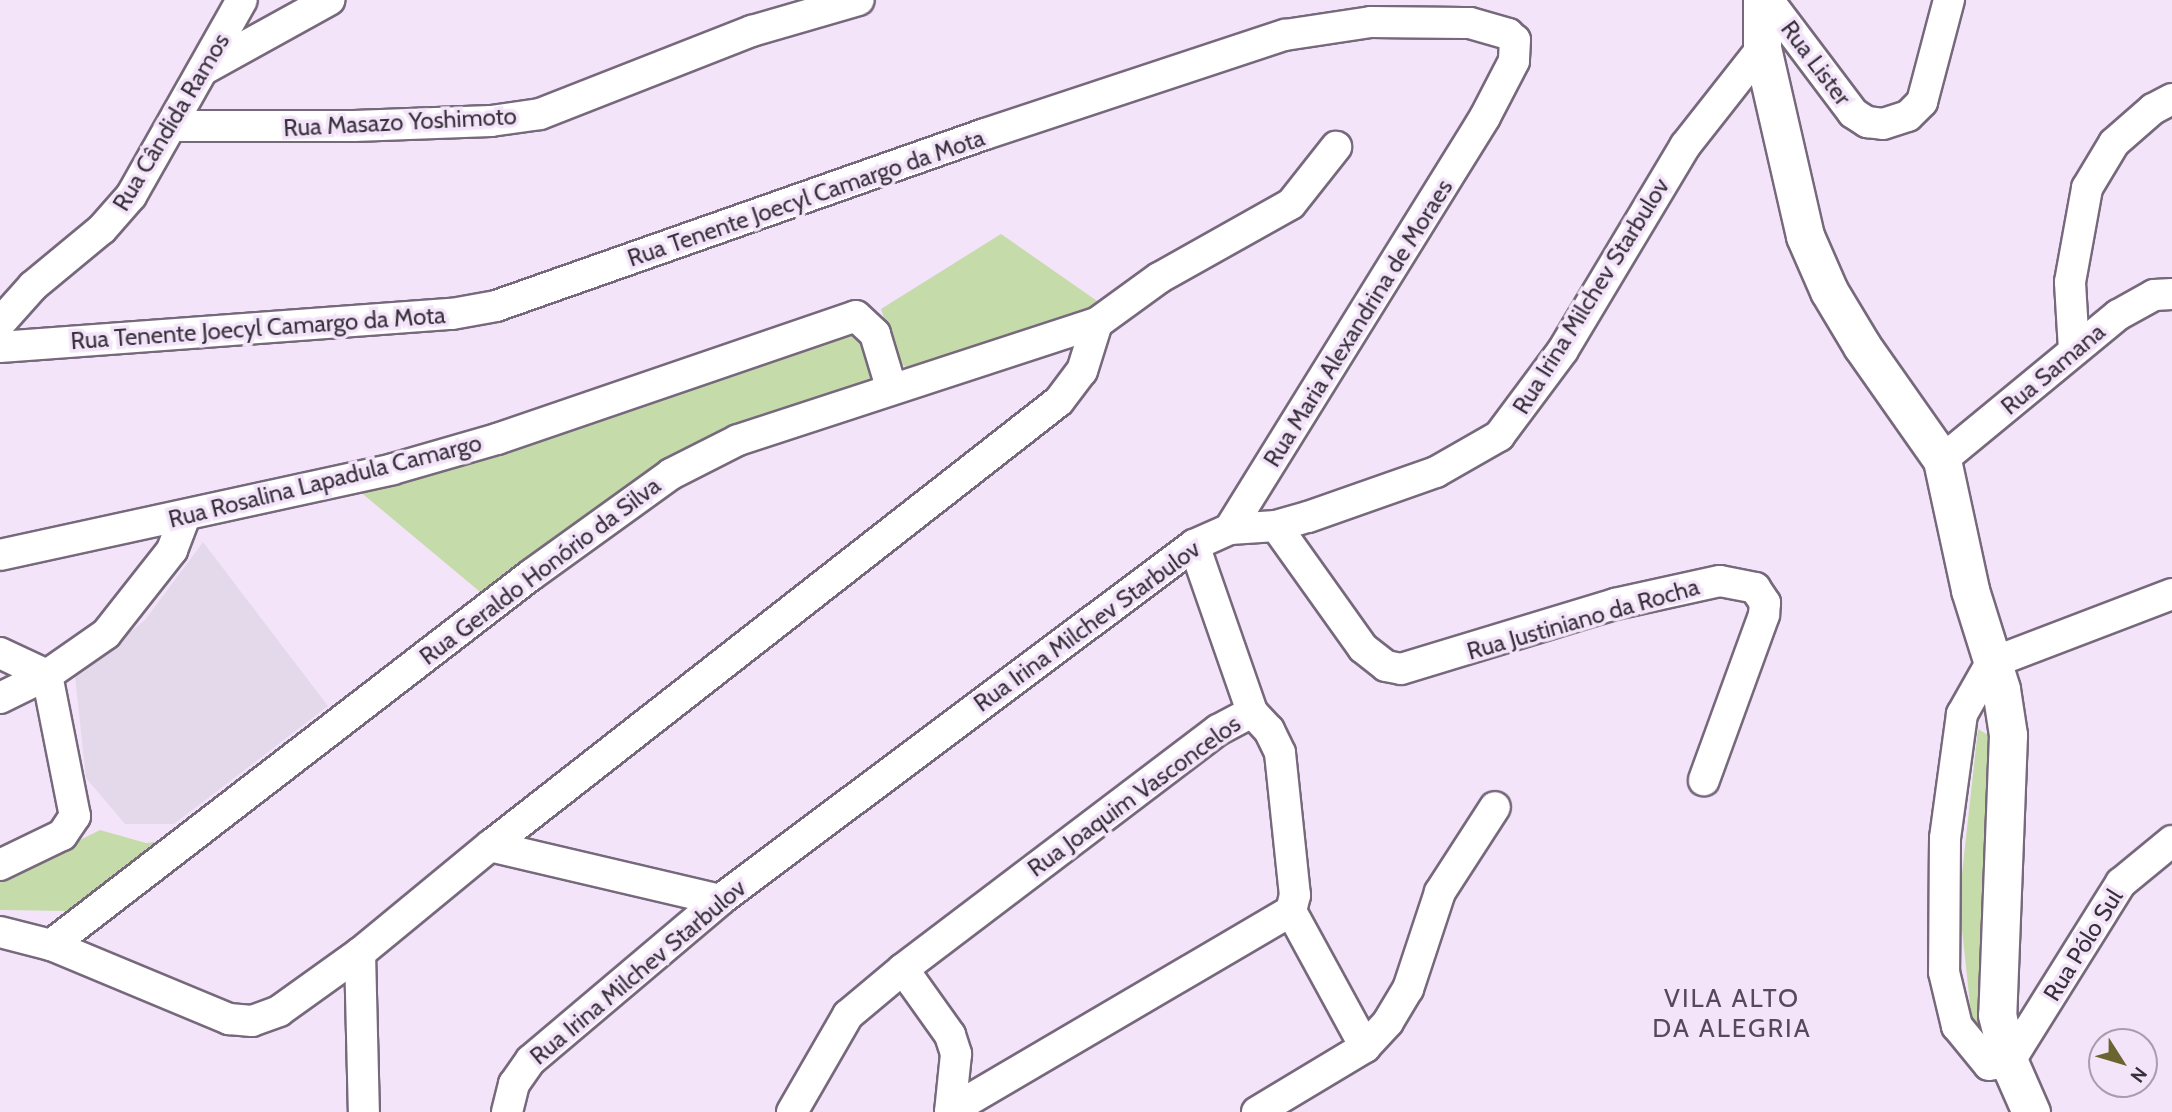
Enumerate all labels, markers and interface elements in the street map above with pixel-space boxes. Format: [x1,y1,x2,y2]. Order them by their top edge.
street label: Rua Lister [1775,15,1857,111]
street label: Rua Cândida Ramos [107,28,235,216]
street label: Rua Masazo Yoshimoto [283,102,517,142]
street label: Rua Tenente Joecyl Camargo da Mota [624,123,988,273]
street label: Rua Irina Milchev Starbulov [1506,173,1676,419]
street label: Rua Maria Alexandrina de Moraes [1257,174,1459,472]
street label: Rua Tenente Joecyl Camargo da Mota [70,301,446,355]
street label: Rua Samana [1995,317,2111,421]
street label: Rua Rosalina Lapadula Camargo [165,428,485,534]
street label: Rua Geraldo Honório da Silva [414,471,666,671]
street label: Rua Irina Milchev Starbulov [968,534,1206,718]
street label: Rua Justiniano da Rocha [1464,572,1702,666]
street label: Rua Joaquim Vasconcelos [1022,709,1246,883]
street label: Rua Irina Milchev Starbulov [524,873,752,1071]
street label: Rua Pólo Sul [2037,884,2129,1006]
district label: VILA ALTO DA ALEGRIA [1654,983,1810,1044]
north arrow [2088,1028,2158,1098]
text: N [2125,1062,2152,1087]

